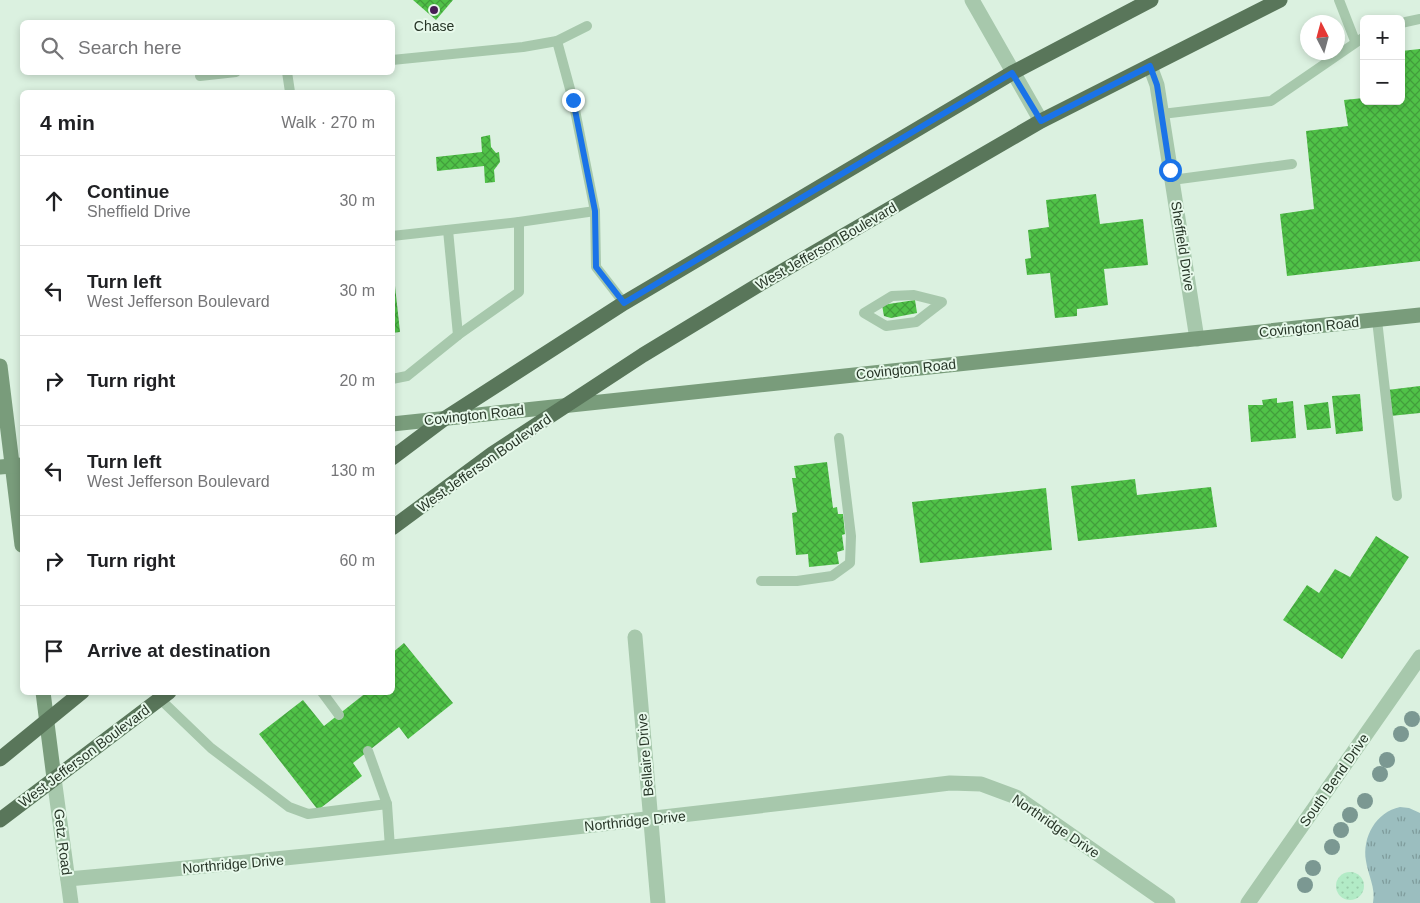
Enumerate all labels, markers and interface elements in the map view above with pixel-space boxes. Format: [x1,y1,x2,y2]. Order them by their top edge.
marker: Chase [428,4,440,16]
north arrow [1300,15,1345,60]
map controls [1360,15,1405,105]
button: + [1360,15,1405,60]
place label: Chase [414,18,454,34]
search box [20,20,395,75]
icon: search [38,34,66,62]
text: Search here [78,37,182,58]
button: − [1360,60,1405,105]
route end [562,89,585,112]
text: 4 min [40,111,95,134]
text: Walk · 270 m [281,114,375,131]
route start [1159,159,1182,182]
text: Continue [87,181,169,202]
icon: ahead [40,187,68,215]
text: 30 m [339,192,375,209]
street label: West Jefferson Boulevard [753,199,899,293]
street label: Sheffield Drive [1168,200,1198,292]
text: Sheffield Drive [87,203,191,220]
text: Turn left [87,271,162,292]
icon: left [40,277,68,305]
text: 30 m [339,282,375,299]
text: West Jefferson Boulevard [87,293,270,310]
street label: Covington Road [1258,314,1360,340]
street label: Covington Road [855,356,957,382]
icon: right [40,367,68,395]
text: Turn right [87,370,175,391]
text: 20 m [339,372,375,389]
street label: Covington Road [423,402,525,428]
street label: West Jefferson Boulevard [414,411,554,515]
text: Turn left [87,451,162,472]
icon: left [40,457,68,485]
text: 130 m [331,462,375,479]
text: West Jefferson Boulevard [87,473,270,490]
icon: right [40,547,68,575]
text: Turn right [87,550,175,571]
text: 60 m [339,552,375,569]
icon: arrive [40,637,68,665]
text: Arrive at destination [87,640,271,661]
street label: West Jefferson Boulevard [15,702,153,810]
street label: Bellaire Drive [633,713,657,797]
street label: South Bend Drive [1296,730,1372,830]
street label: Northridge Drive [1009,791,1103,861]
street label: Getz Road [51,808,75,876]
street label: Northridge Drive [583,808,687,834]
street label: Northridge Drive [182,852,285,876]

